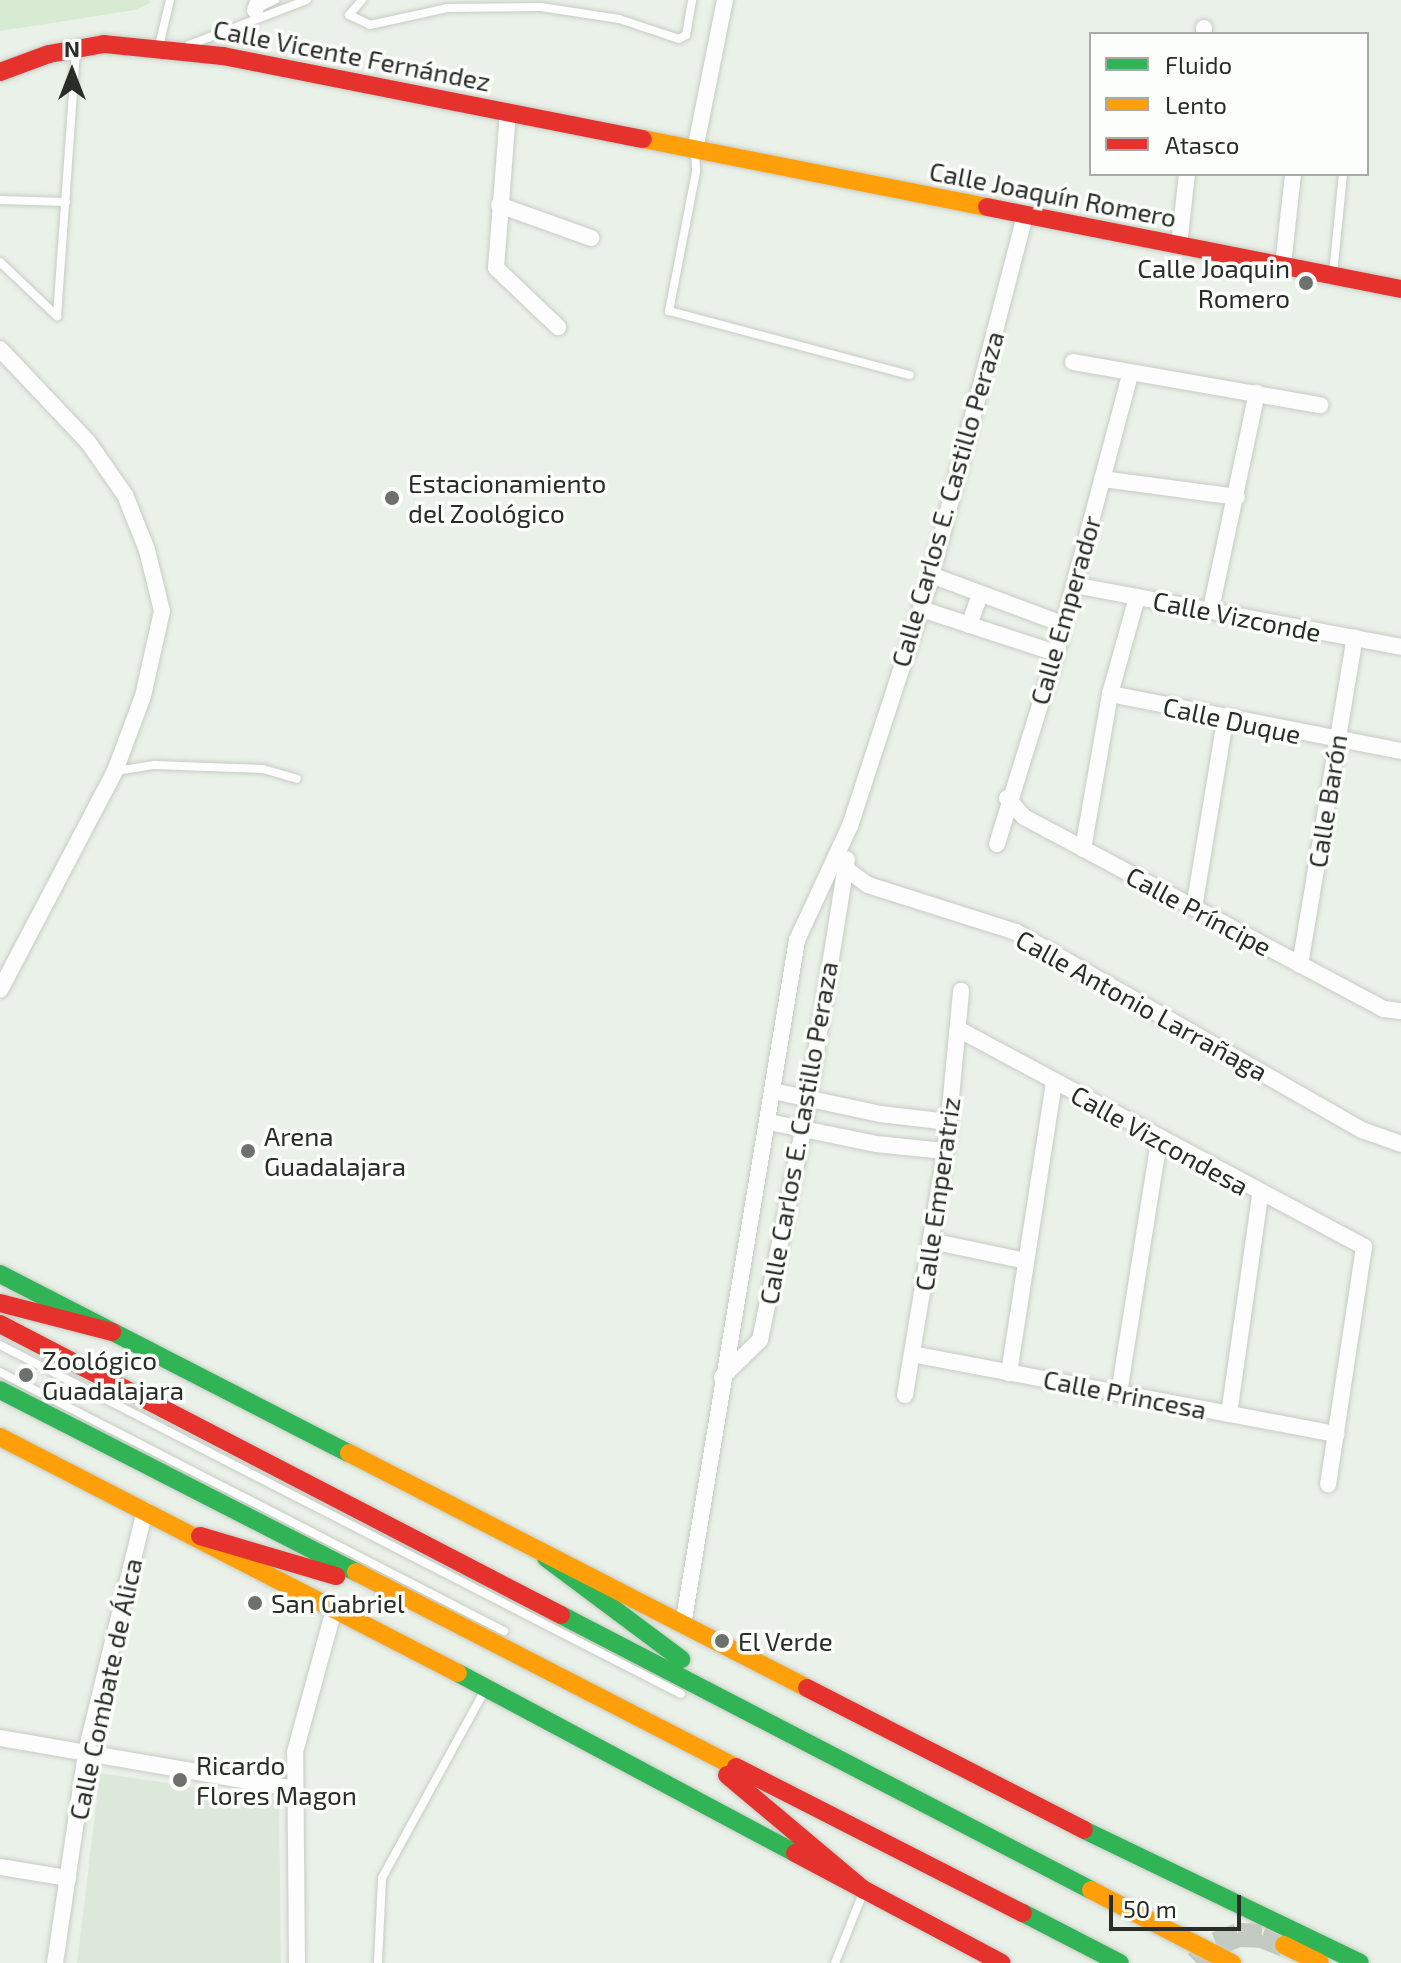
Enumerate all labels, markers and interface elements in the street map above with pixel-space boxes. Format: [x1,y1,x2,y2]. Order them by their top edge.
street label: Calle Vicente Fernández [210,13,494,97]
north arrow [32,32,112,112]
legend [1089,32,1369,176]
text: N [64,35,80,61]
text: Fluido [1165,50,1232,79]
text: Lento [1165,90,1227,119]
text: Atasco [1165,130,1239,159]
street label: Calle Joaquín Romero [927,155,1179,233]
place label: Calle Joaquin Romero [1137,252,1290,314]
marker: Calle Joaquin Romero [1297,274,1315,292]
street label: Calle Carlos E. Castillo Peraza [884,328,1010,670]
place label: Estacionamiento del Zoológico [408,467,606,528]
marker: Estacionamiento del Zoológico [383,489,401,507]
street label: Calle Emperador [1023,512,1107,708]
street label: Calle Vizconde [1150,584,1324,648]
street label: Calle Duque [1160,690,1304,750]
street label: Calle Barón [1301,732,1353,870]
street label: Calle Príncipe [1121,860,1277,962]
street label: Calle Antonio Larrañaga [1011,923,1273,1087]
street label: Calle Carlos E. Castillo Peraza [752,959,844,1307]
street label: Calle Vizcondesa [1066,1078,1254,1202]
street label: Calle Emperatriz [908,1095,966,1293]
place label: Arena Guadalajara [264,1120,406,1182]
marker: Arena Guadalajara [239,1142,257,1160]
place label: Zoológico Guadalajara [42,1344,184,1406]
street label: Calle Princesa [1041,1363,1209,1425]
marker: Zoológico Guadalajara [17,1366,35,1384]
street label: Calle Combate de Álica [62,1555,148,1823]
place label: San Gabriel [271,1587,405,1619]
marker: San Gabriel [246,1594,264,1612]
place label: El Verde [738,1625,834,1657]
marker: El Verde [713,1632,731,1650]
place label: Ricardo Flores Magon [196,1749,357,1810]
marker: Ricardo Flores Magon [171,1771,189,1789]
scale bar [1113,1879,1245,1929]
text: 50 m [1123,1894,1177,1923]

